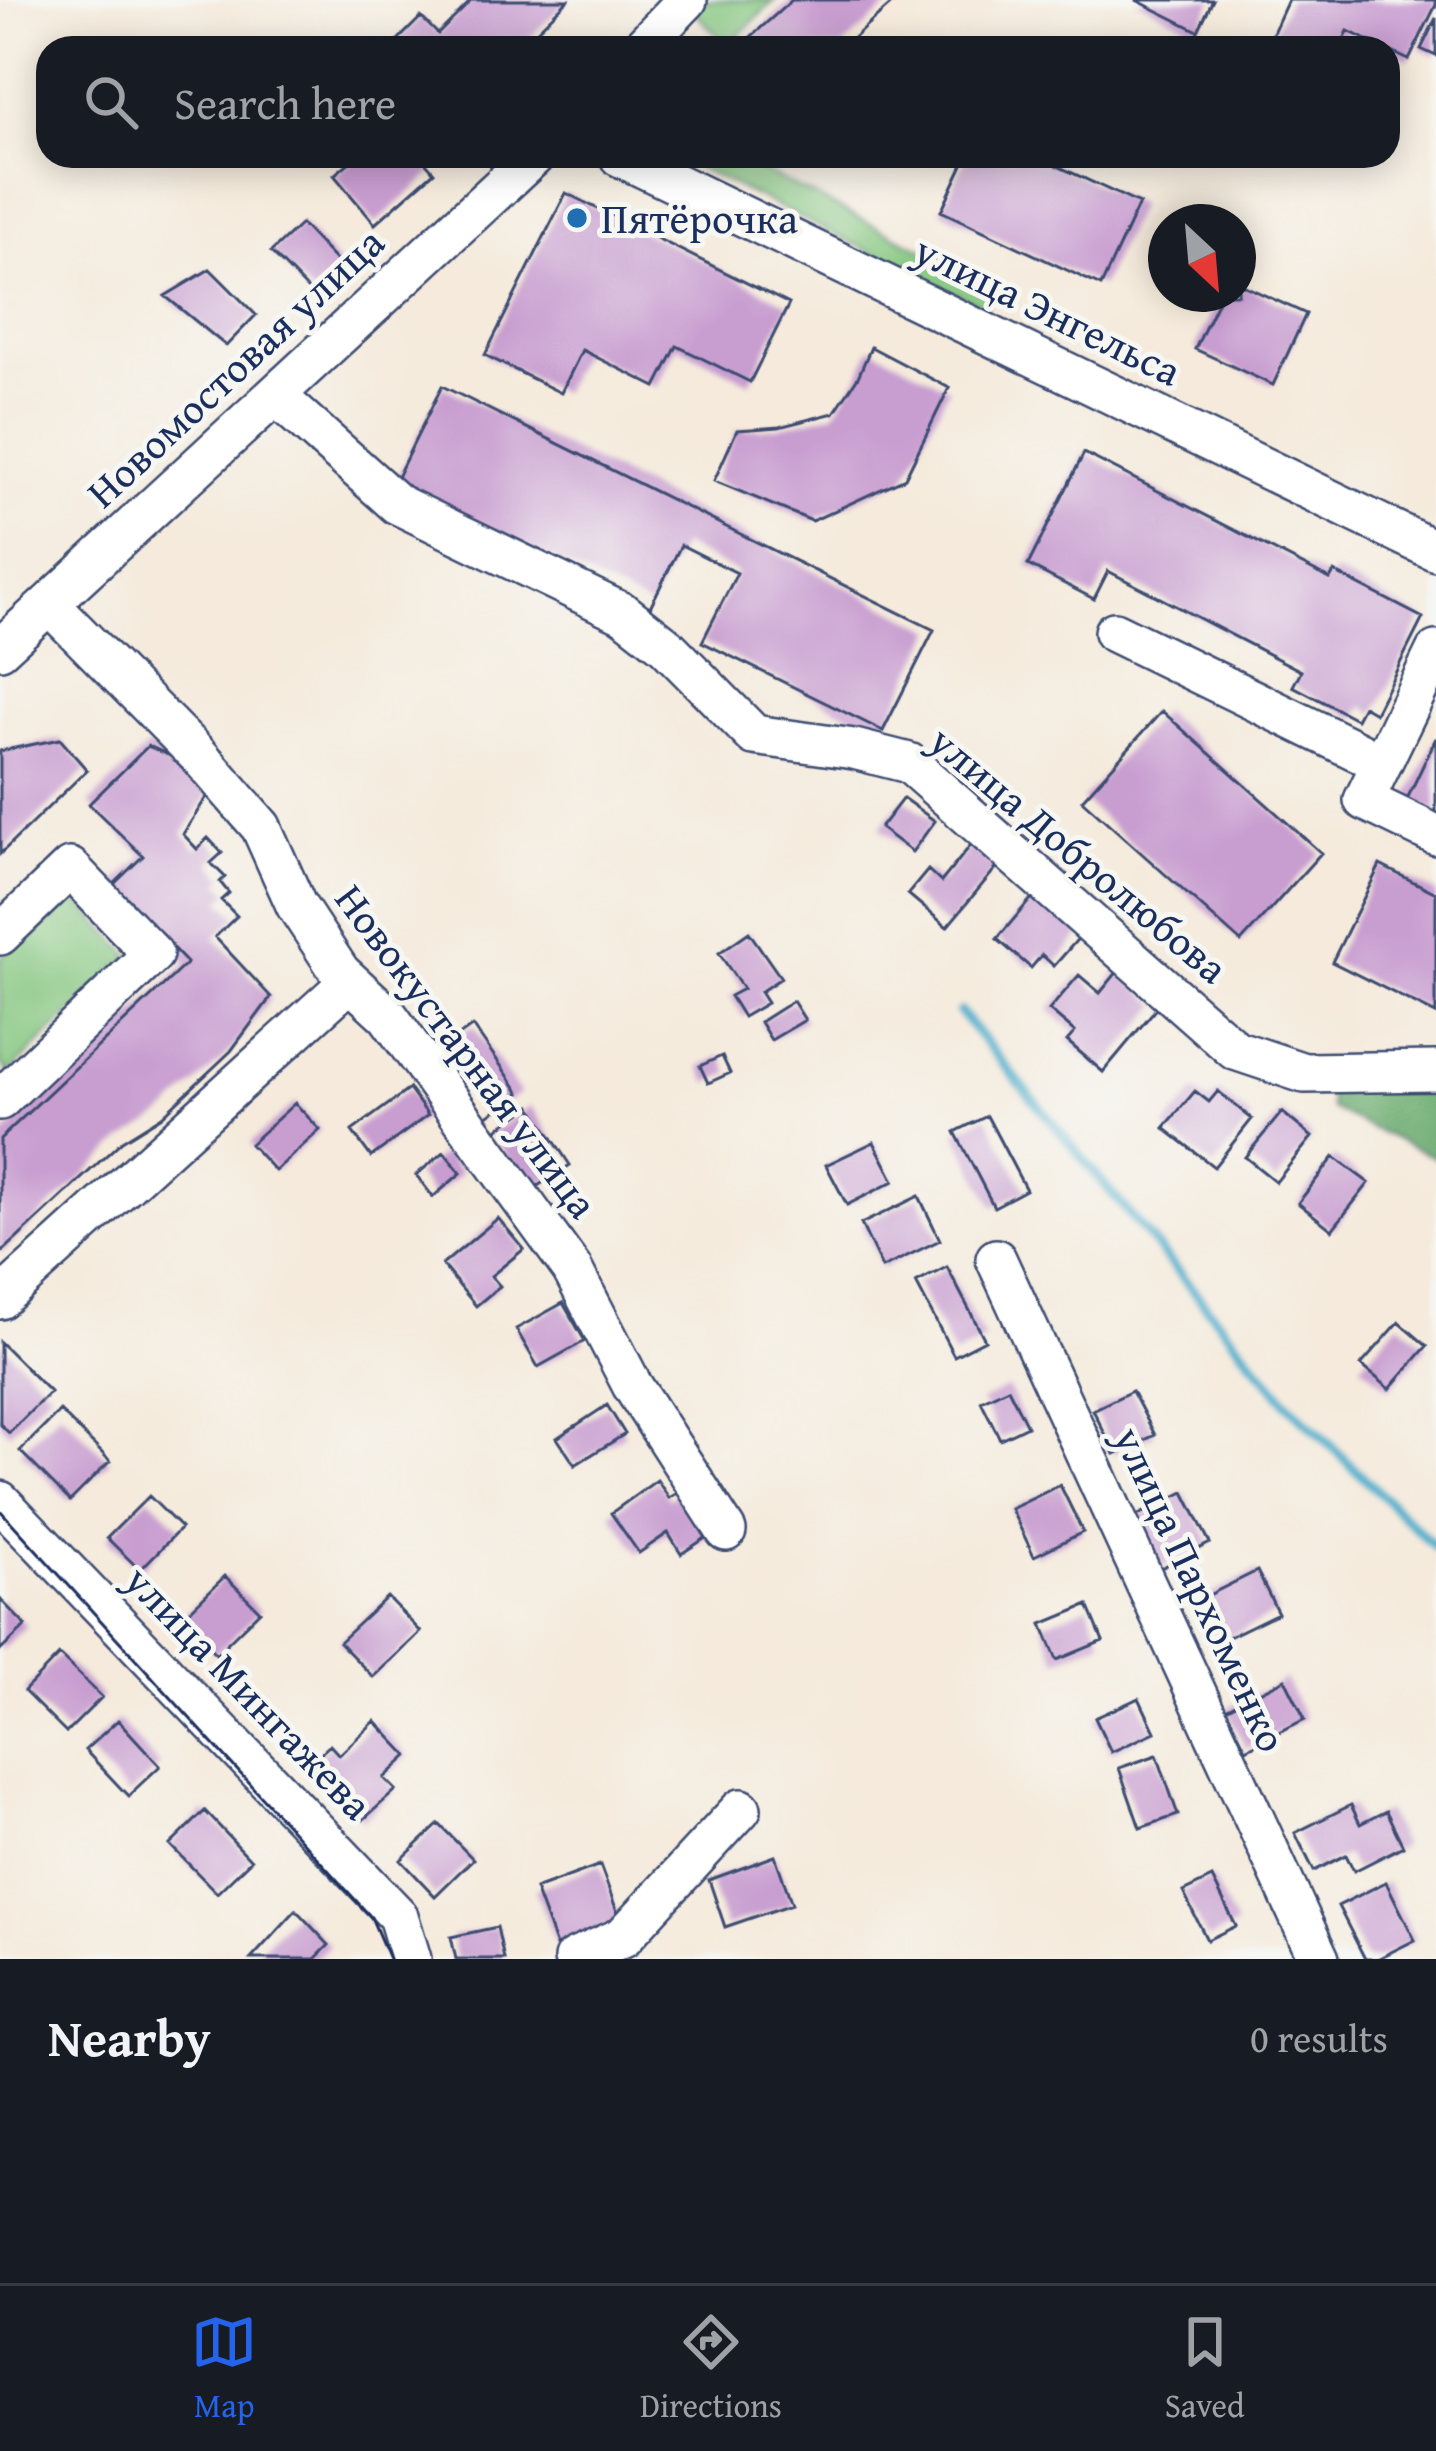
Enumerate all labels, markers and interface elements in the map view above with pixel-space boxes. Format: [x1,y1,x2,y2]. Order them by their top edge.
search box [36,36,1400,168]
icon: search [78,69,144,135]
text: Search here [174,70,396,135]
place label: Пятёрочка [601,187,798,248]
north arrow [1148,204,1256,312]
marker: Пятёрочка [564,205,590,231]
street label: Новомостовая улица [72,212,397,521]
street label: улица Энгельса [904,218,1192,401]
street label: улица Добролюбова [916,710,1242,997]
street label: Новокустарная улица [321,871,613,1231]
street label: улица Пархоменко [1099,1415,1304,1761]
street label: улица Мингажева [111,1550,387,1833]
text: Nearby [48,2000,211,2075]
text: 0 results [1250,2009,1388,2066]
tab: Map [191,2309,257,2429]
tab: Directions [640,2309,782,2429]
tab: Saved [1165,2309,1245,2429]

